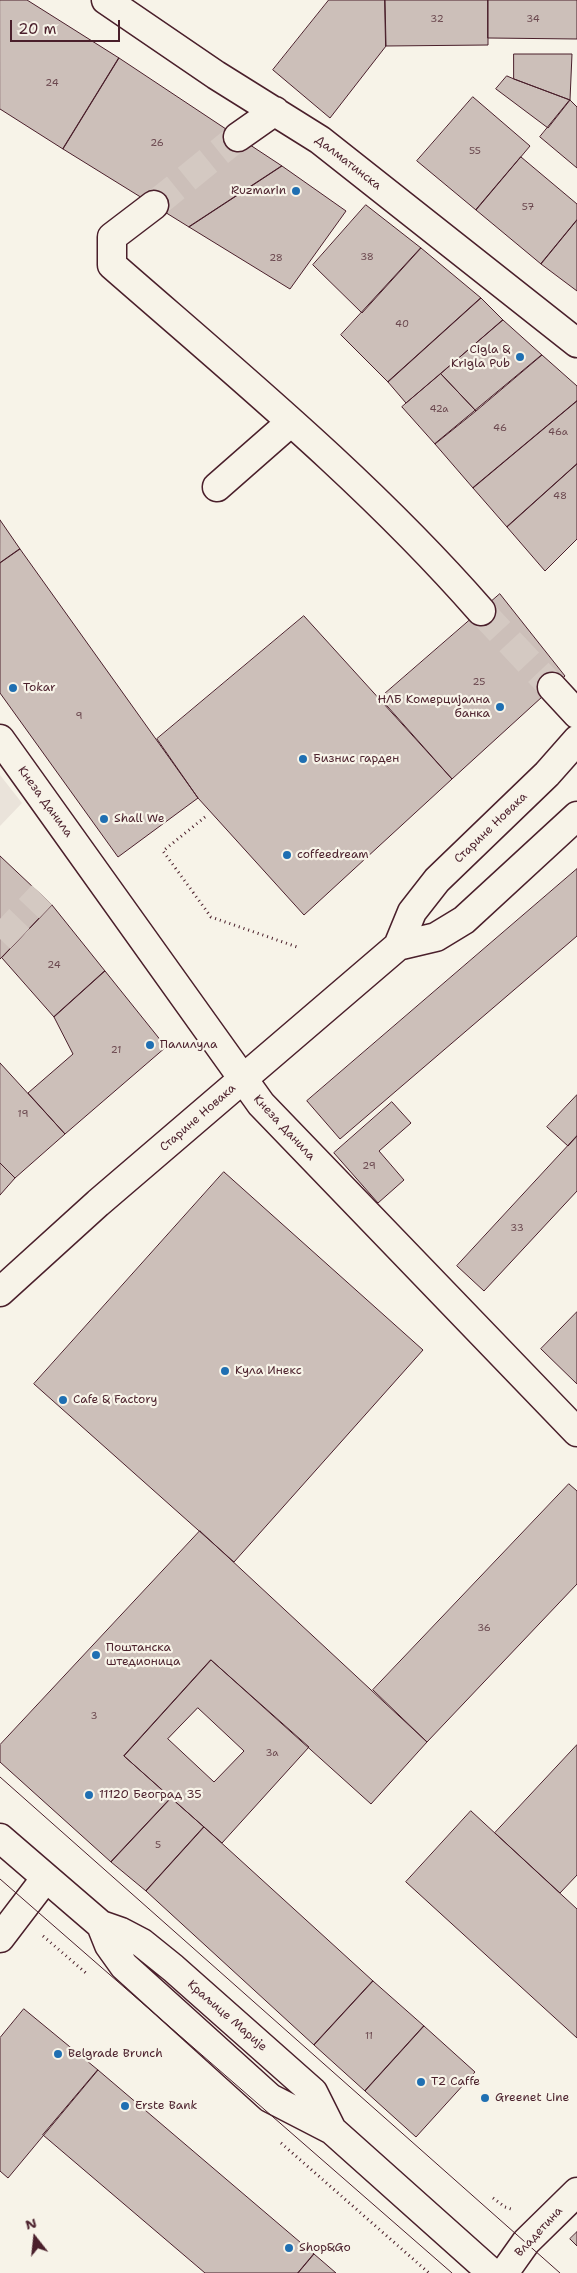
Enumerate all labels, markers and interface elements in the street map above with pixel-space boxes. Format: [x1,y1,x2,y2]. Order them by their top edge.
scale bar [12,10,122,42]
house number: 32 [430,13,444,25]
house number: 34 [526,13,540,25]
text: 20 m [18,19,57,39]
house number: 24 [45,77,59,89]
street label: Далматинска [312,133,384,193]
house number: 26 [150,137,164,149]
house number: 55 [469,145,481,157]
place label: Ruzmarin [231,184,286,198]
marker: Ruzmarin [290,185,302,197]
house number: 57 [522,201,534,213]
house number: 38 [360,251,374,263]
house number: 28 [269,252,283,264]
house number: 40 [395,318,409,330]
place label: Cigla & Krigla Pub [451,343,510,371]
marker: Cigla & Krigla Pub [514,351,526,363]
house number: 42a [429,403,449,415]
house number: 46 [493,422,507,434]
house number: 46a [548,426,568,438]
house number: 48 [553,490,567,502]
house number: 25 [473,676,485,688]
place label: Tokar [23,681,56,695]
marker: Tokar [7,682,19,694]
place label: НЛБ Комерцијална банка [377,693,490,721]
marker: НЛБ Комерцијална банка [494,701,506,713]
house number: 9 [76,710,82,722]
place label: Бизнис гарден [313,752,399,766]
marker: Бизнис гарден [297,753,309,765]
street label: Кнеза Данила [14,764,76,840]
street label: Старине Новака [452,790,530,866]
place label: Shall We [114,812,165,826]
marker: Shall We [98,813,110,825]
place label: coffeedream [297,848,369,862]
marker: coffeedream [281,849,293,861]
house number: 24 [47,959,61,971]
place label: Палилула [160,1038,217,1052]
marker: Палилула [144,1039,156,1051]
house number: 21 [111,1044,121,1056]
street label: Старине Новака [157,1081,239,1155]
street label: Кнеза Данила [250,1092,318,1164]
house number: 19 [18,1108,28,1120]
house number: 29 [362,1160,376,1172]
house number: 33 [510,1222,524,1234]
place label: Кула Инекс [235,1364,302,1378]
marker: Кула Инекс [219,1365,231,1377]
place label: Cafe & Factory [73,1393,157,1407]
marker: Cafe & Factory [57,1394,69,1406]
house number: 36 [477,1622,491,1634]
place label: Поштанска штедионица [106,1641,180,1669]
marker: Поштанска штедионица [90,1649,102,1661]
house number: 3 [91,1710,97,1722]
house number: 3a [265,1747,279,1759]
place label: 11120 Београд 35 [99,1788,202,1802]
marker: 11120 Београд 35 [83,1789,95,1801]
house number: 5 [155,1839,161,1851]
street label: Краљице Марије [184,1978,270,2054]
house number: 11 [365,2030,373,2042]
place label: Belgrade Brunch [68,2047,163,2061]
marker: Belgrade Brunch [52,2048,64,2060]
place label: T2 Caffe [431,2075,480,2089]
marker: T2 Caffe [415,2076,427,2088]
place label: Greenet Line [495,2091,569,2105]
marker: Greenet Line [479,2092,491,2104]
place label: Erste Bank [135,2099,197,2113]
marker: Erste Bank [119,2100,131,2112]
street label: Владетина [512,2204,566,2260]
north arrow [10,2213,60,2263]
text: N [23,2213,39,2234]
place label: Shop&Go [299,2241,351,2255]
marker: Shop&Go [283,2242,295,2254]

